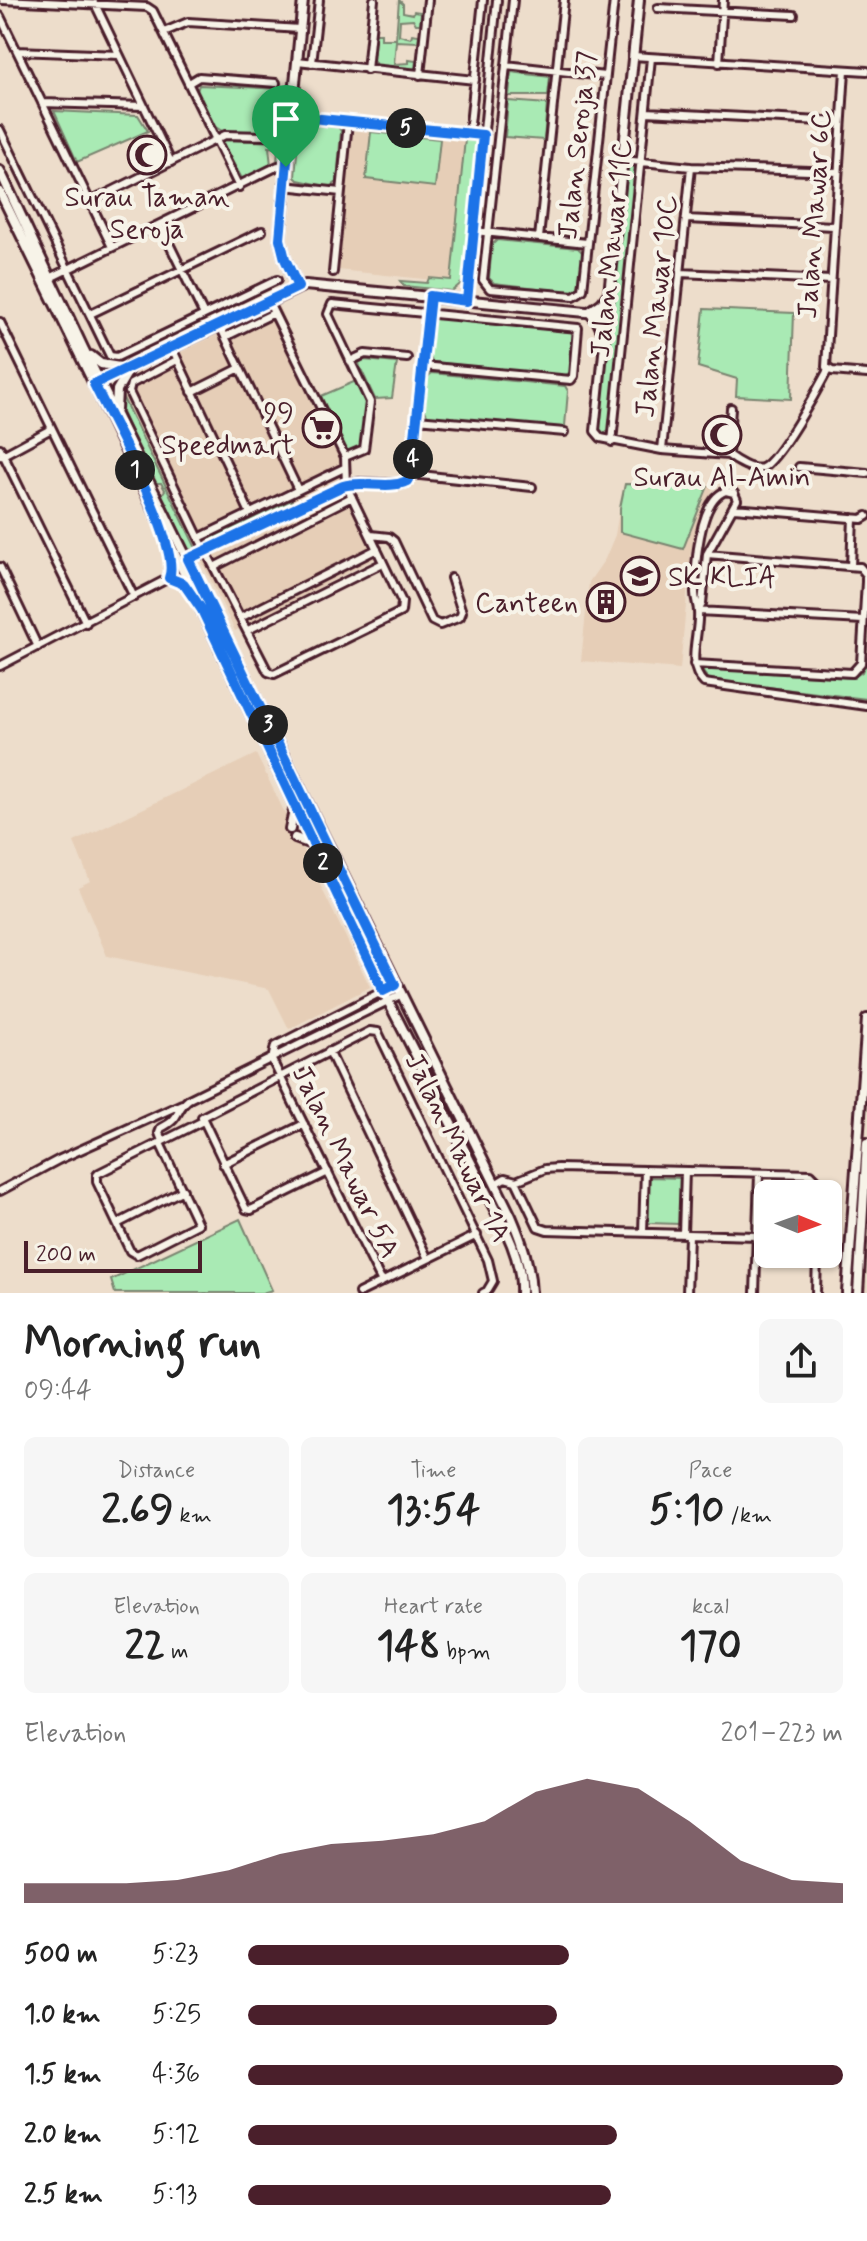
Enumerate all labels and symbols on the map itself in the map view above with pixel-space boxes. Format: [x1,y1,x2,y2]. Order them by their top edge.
street label: Jalan Seroja 37 [550,49,607,241]
pin [252,85,320,167]
pin: 5 [386,108,426,148]
street label: Jalan Mawar 6C [790,108,841,320]
mosque icon: Surau Taman Seroja [126,134,168,176]
street label: Jalan Mawar 11C [583,137,642,359]
place label: Surau Taman Seroja [64,180,230,249]
street label: Jalan Mawar 10C [627,193,688,419]
place label: 99 Speedmart [161,396,294,465]
supermarket icon: 99 Speedmart [301,407,343,449]
mosque icon: Surau Al-Amin [701,414,743,456]
pin: 4 [393,439,433,479]
pin: 1 [115,450,155,490]
place label: Surau Al-Amin [633,460,811,497]
school or university icon: SK KLIA [619,555,661,597]
place label: SK KLIA [668,560,776,597]
building icon: Canteen [585,581,627,623]
place label: Canteen [475,586,578,623]
pin: 3 [248,705,288,745]
pin: 2 [303,843,343,883]
street label: Jalan Mawar 1A [395,1047,519,1249]
street label: Jalan Mawar 5A [282,1059,407,1265]
north arrow [754,1180,842,1268]
scale bar [24,1237,202,1273]

